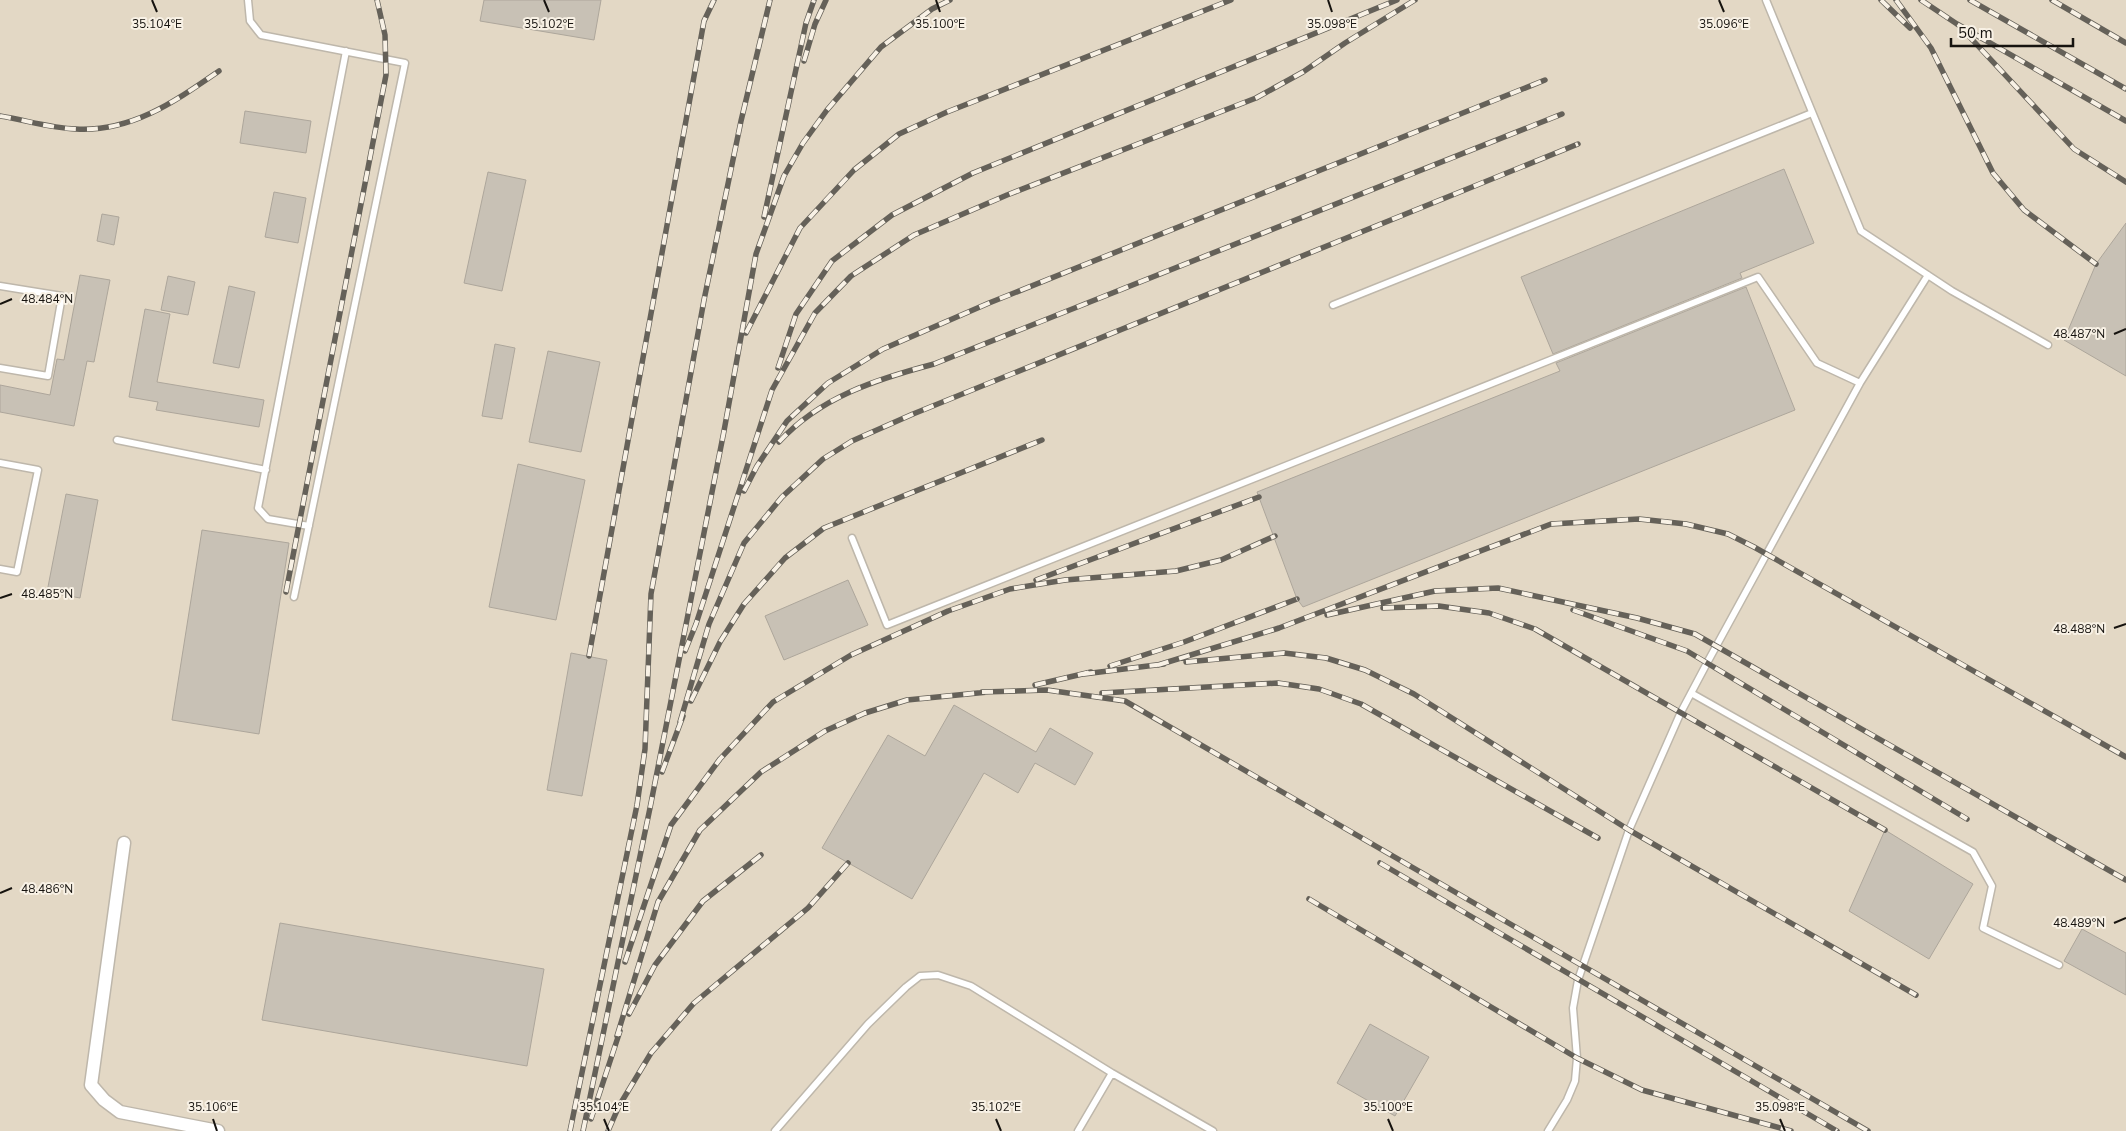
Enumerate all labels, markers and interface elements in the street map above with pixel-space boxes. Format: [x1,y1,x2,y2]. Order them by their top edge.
scale bar [1951,15,2074,47]
text: 35.104°E [132,16,182,32]
text: 35.102°E [524,16,574,32]
text: 35.100°E [915,16,965,32]
text: 35.098°E [1307,16,1357,32]
text: 35.096°E [1699,16,1749,32]
text: 50 m [1958,23,1993,43]
text: 48.484°N [21,291,73,307]
text: 48.487°N [2053,326,2105,342]
text: 48.485°N [21,586,73,602]
text: 48.488°N [2053,621,2105,637]
text: 48.486°N [21,881,73,897]
text: 48.489°N [2053,915,2105,931]
text: 35.106°E [188,1099,238,1115]
text: 35.104°E [579,1099,629,1115]
text: 35.102°E [971,1099,1021,1115]
text: 35.100°E [1363,1099,1413,1115]
text: 35.098°E [1755,1099,1805,1115]

